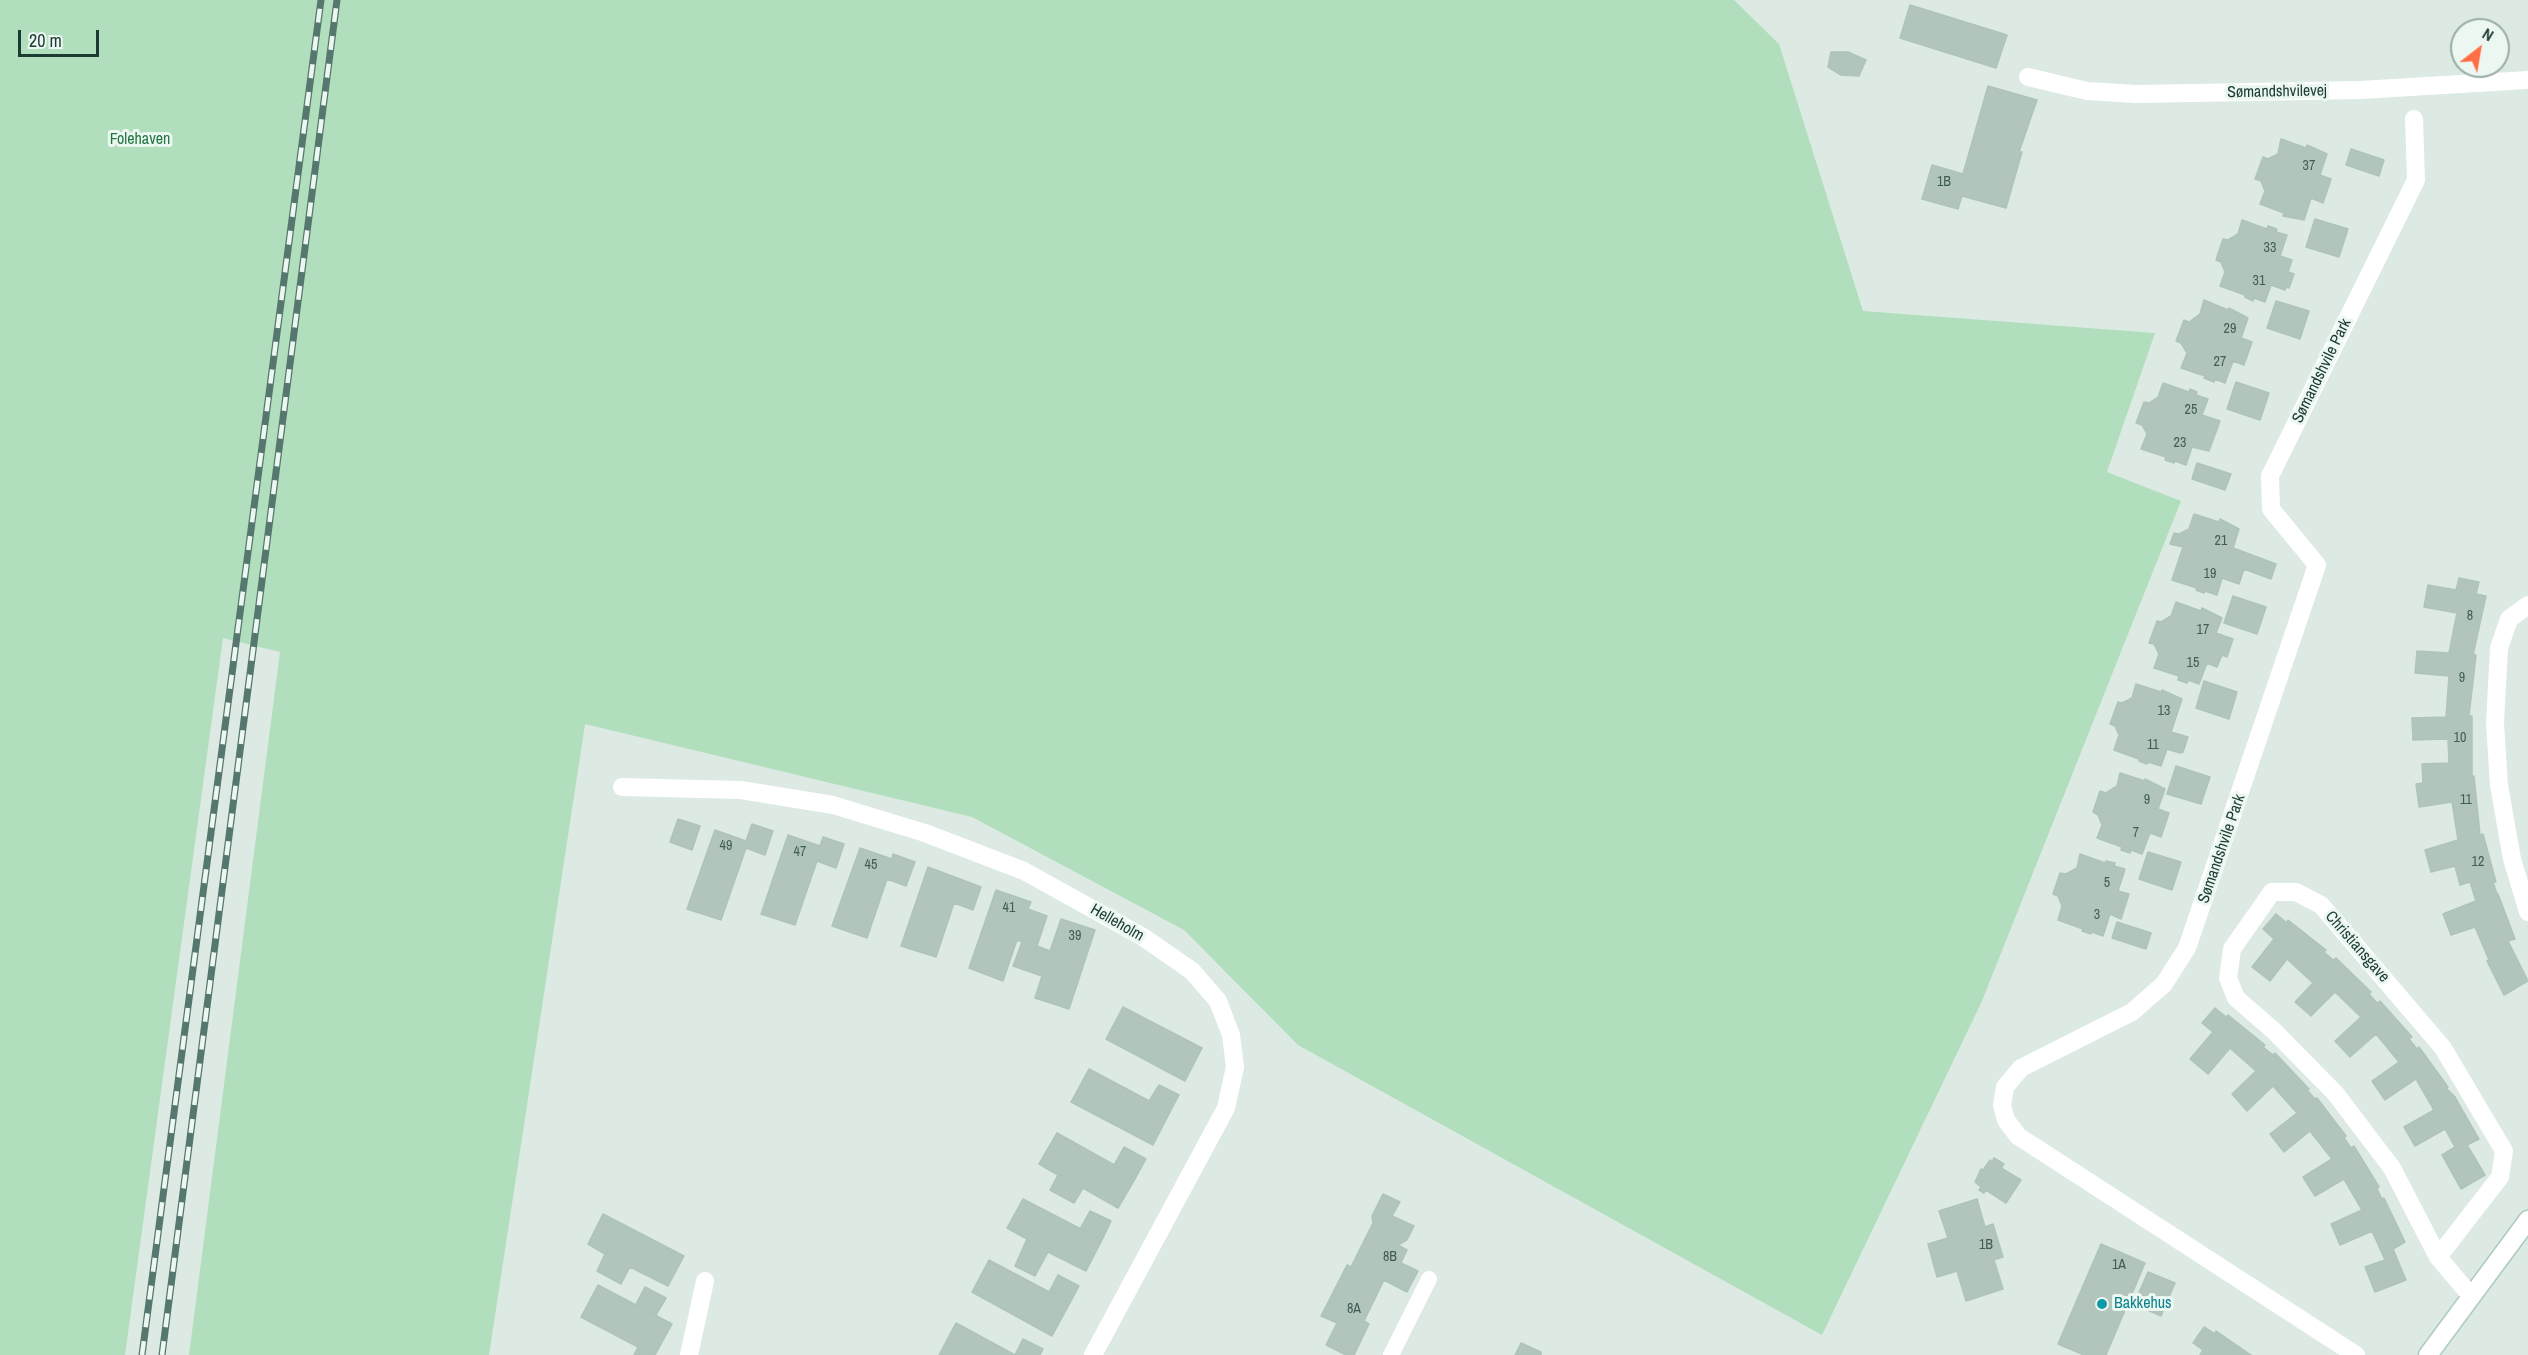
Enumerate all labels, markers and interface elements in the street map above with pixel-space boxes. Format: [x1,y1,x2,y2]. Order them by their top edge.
scale bar [21,18,102,56]
north arrow [2450,18,2510,78]
text: N [2479,22,2498,46]
text: 20 m [29,28,62,53]
street label: Sømandshvilevej [2227,82,2327,102]
park label: Folehaven [110,130,170,150]
house number: 37 [2303,158,2315,174]
house number: 1B [1937,174,1951,190]
house number: 33 [2264,240,2276,256]
house number: 31 [2253,273,2265,289]
street label: Sømandshvile Park [2288,316,2356,426]
house number: 29 [2224,321,2236,337]
house number: 27 [2214,354,2226,370]
house number: 25 [2185,402,2197,418]
house number: 23 [2174,435,2186,451]
house number: 21 [2215,533,2227,549]
house number: 19 [2204,566,2216,582]
house number: 8 [2467,608,2473,624]
house number: 17 [2197,622,2209,638]
house number: 15 [2187,655,2199,671]
house number: 9 [2459,670,2465,686]
house number: 13 [2158,703,2170,719]
house number: 10 [2454,730,2466,746]
house number: 11 [2147,737,2159,753]
house number: 9 [2144,792,2150,808]
street label: Sømandshvile Park [2194,792,2250,906]
house number: 11 [2460,792,2472,808]
house number: 7 [2133,825,2139,841]
house number: 49 [720,838,732,854]
house number: 47 [794,844,806,860]
house number: 12 [2472,854,2484,870]
house number: 45 [865,857,877,873]
house number: 5 [2104,875,2110,891]
house number: 41 [1003,900,1015,916]
street label: Helleholm [1087,900,1147,946]
house number: 3 [2094,907,2100,923]
street label: Christiansgave [2321,907,2393,987]
house number: 39 [1069,928,1081,944]
house number: 1B [1979,1237,1993,1253]
house number: 8B [1383,1249,1397,1265]
house number: 1A [2112,1257,2126,1273]
place label: Bakkehus [2114,1294,2172,1314]
marker: Bakkehus [2095,1297,2109,1311]
house number: 8A [1347,1301,1361,1317]

